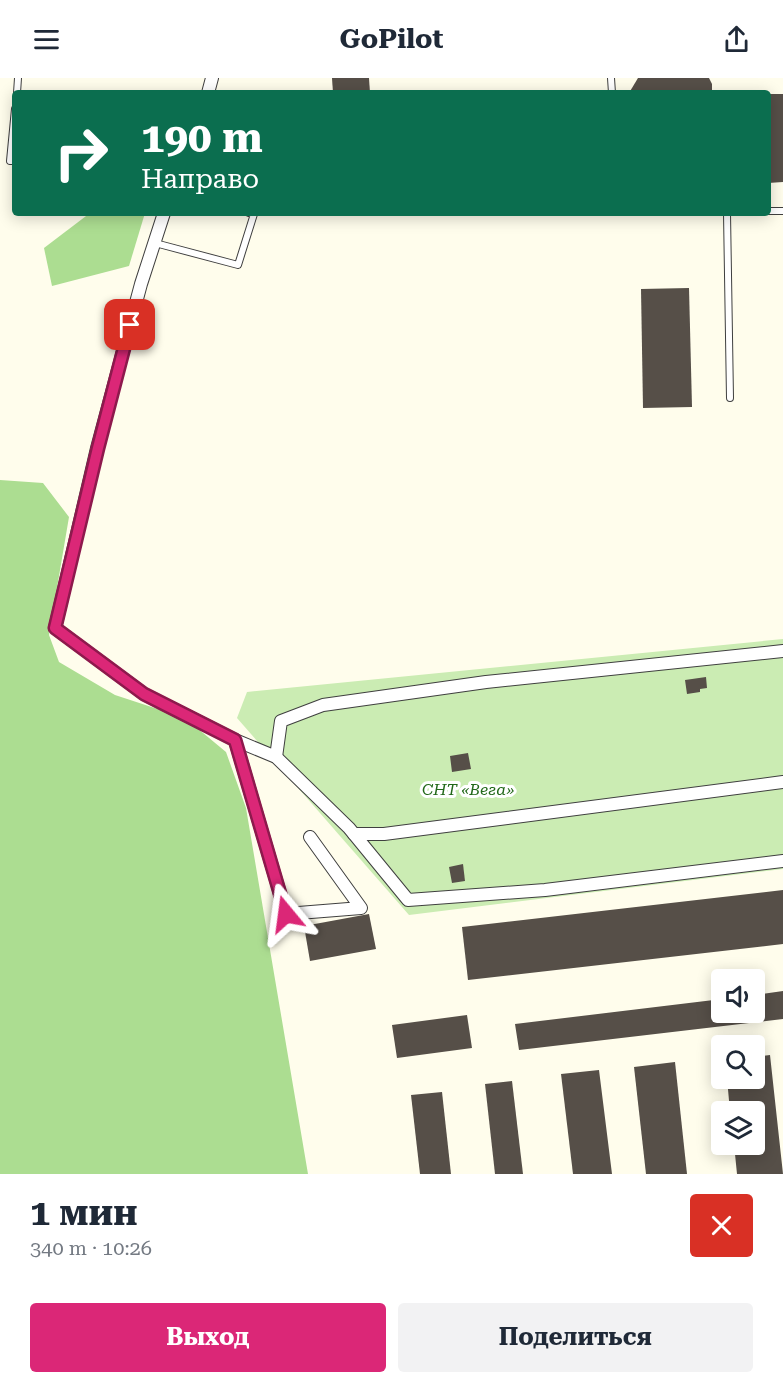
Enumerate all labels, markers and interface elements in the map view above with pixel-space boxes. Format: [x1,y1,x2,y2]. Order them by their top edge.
icon: menu [30,23,63,56]
text: GoPilot [340,23,443,55]
icon: share [720,23,753,56]
text: 190 m [141,113,263,162]
icon: right [42,114,120,192]
text: Направо [141,163,259,195]
pin [104,299,155,350]
icon: arrive [113,308,146,341]
park label: СНТ «Вега» [422,780,514,799]
position arrow [254,882,318,946]
map controls [711,969,765,1155]
button: sound [711,969,765,1023]
button: search [711,1035,765,1089]
button: layers [711,1101,765,1155]
text: 1 мин [30,1192,138,1234]
button: close [690,1194,753,1257]
text: 340 m · 10:26 [30,1236,152,1260]
button: Выход [30,1303,386,1372]
button: Поделиться [398,1303,753,1372]

